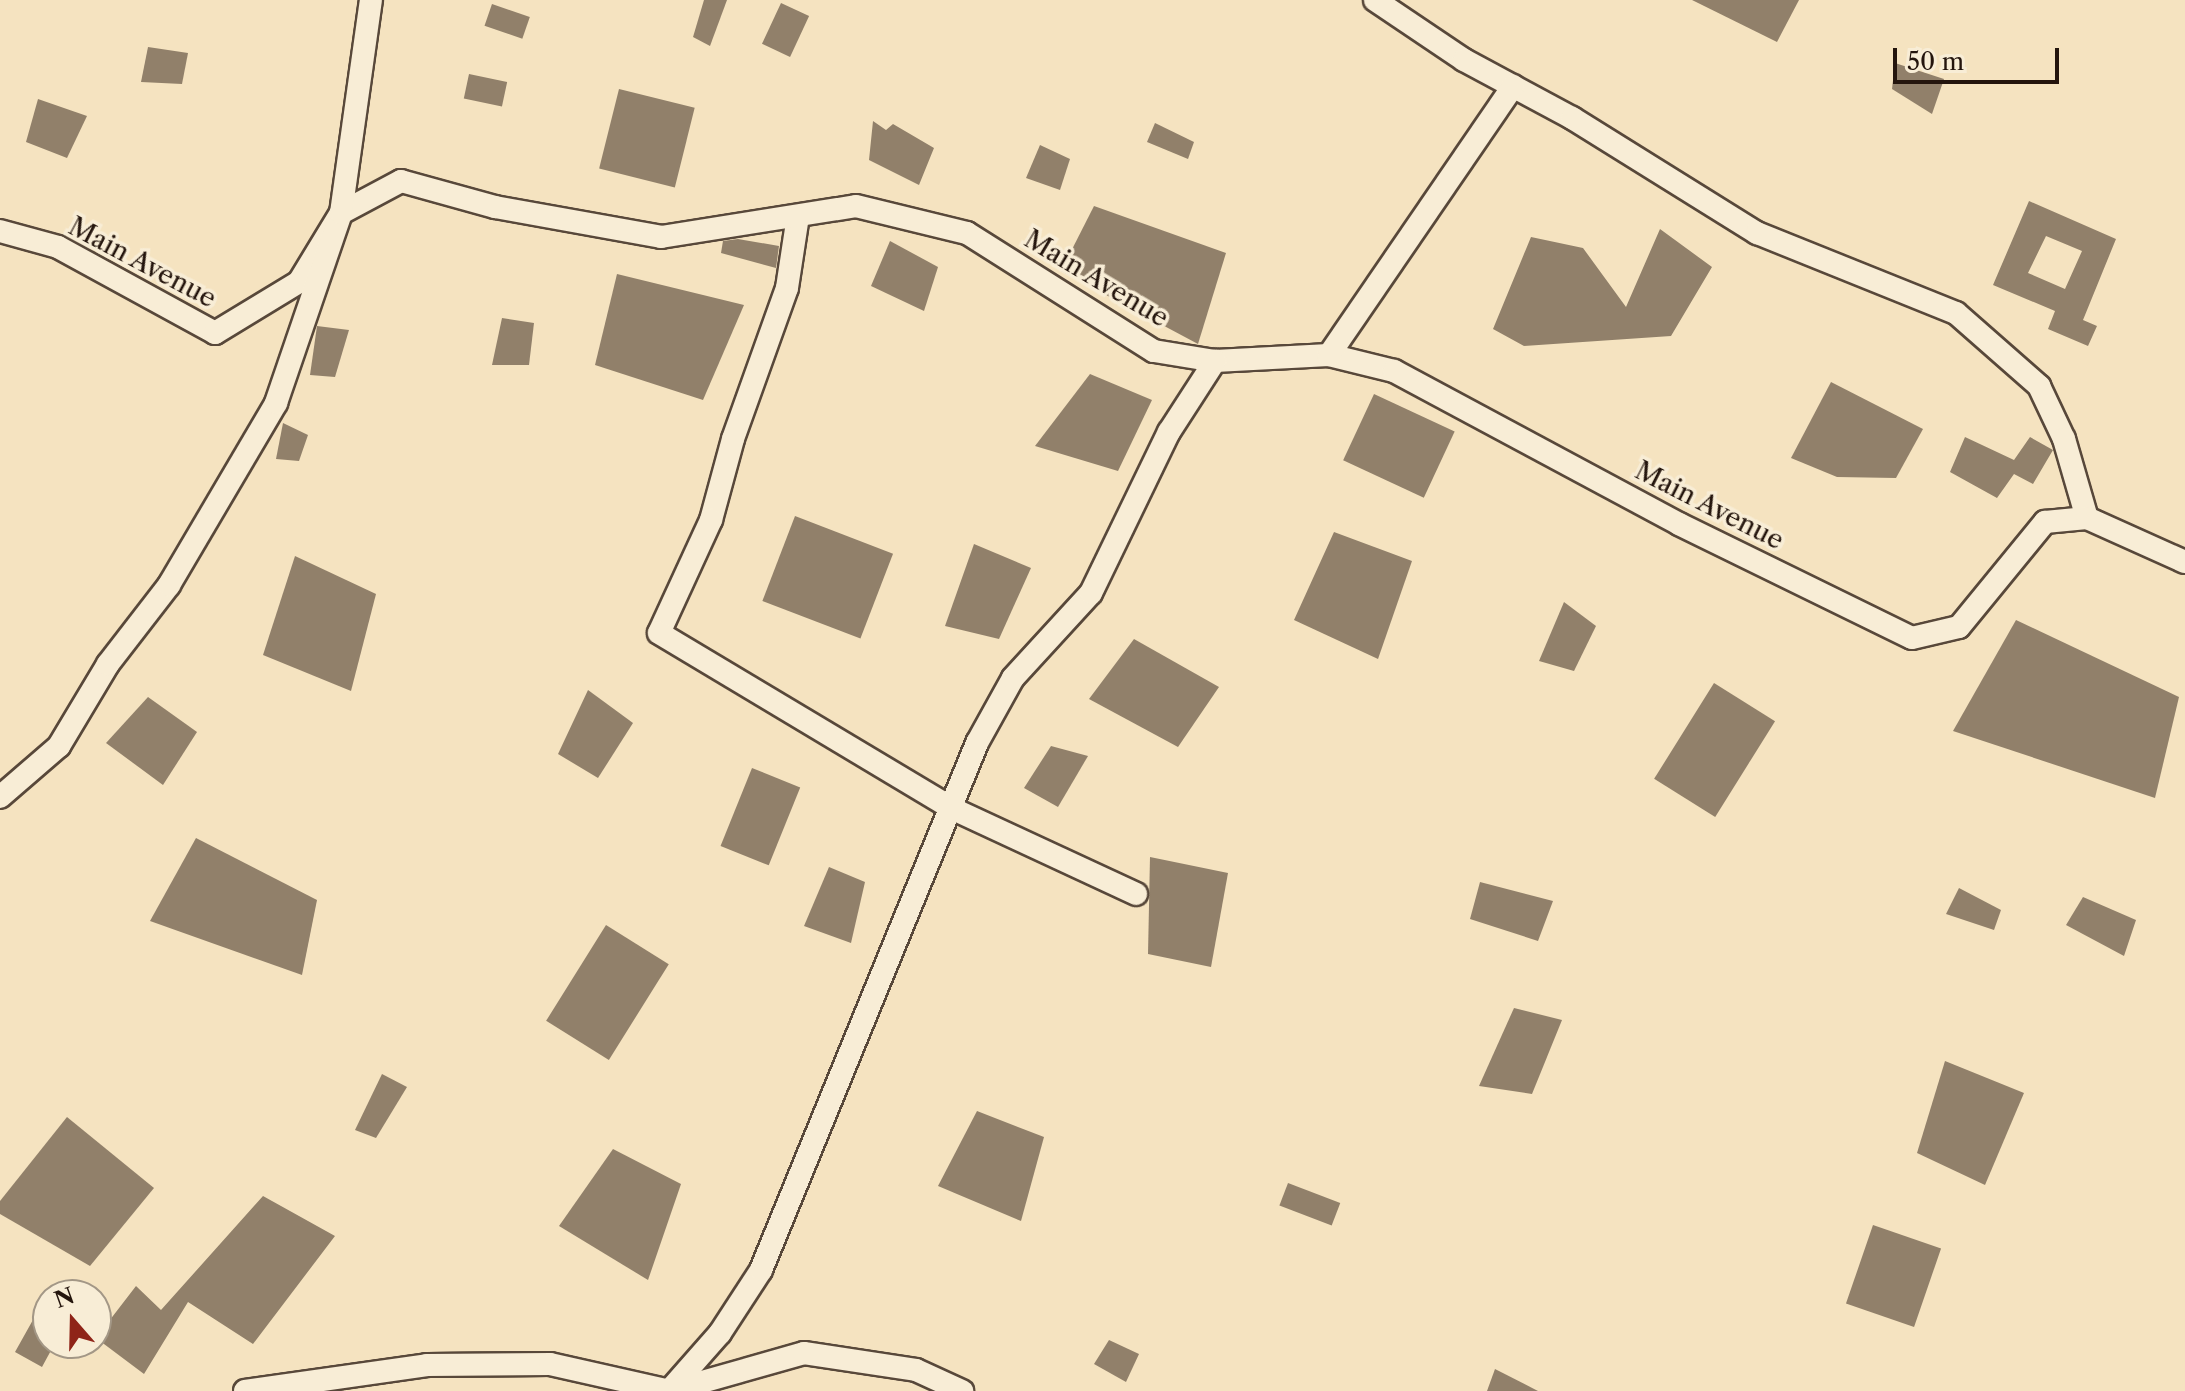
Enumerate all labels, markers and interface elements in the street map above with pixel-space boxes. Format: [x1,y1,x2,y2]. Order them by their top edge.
scale bar [1897,32,2063,82]
text: 50 m [1907,47,1964,76]
street label: Main Avenue [63,211,221,315]
street label: Main Avenue [1018,224,1174,334]
street label: Main Avenue [1629,455,1789,557]
north arrow [32,1279,112,1359]
text: N [51,1282,78,1314]

